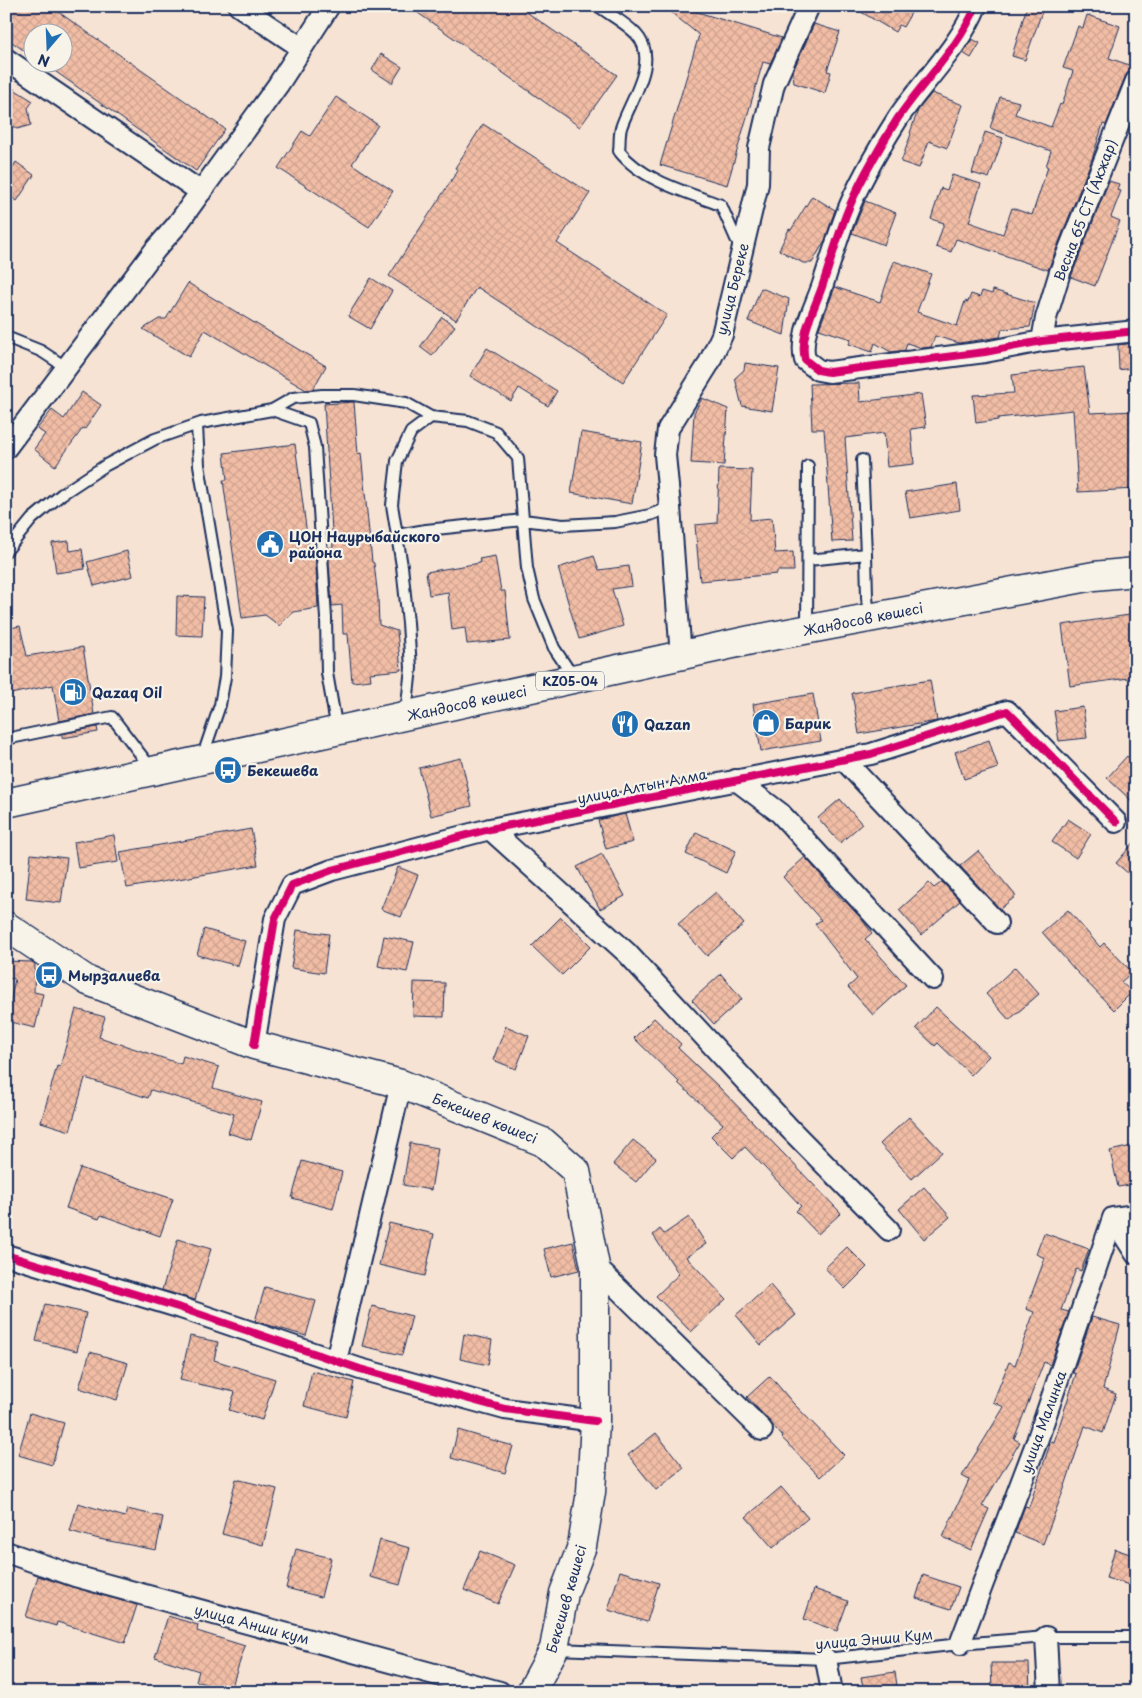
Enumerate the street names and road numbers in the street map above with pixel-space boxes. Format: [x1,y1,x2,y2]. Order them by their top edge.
street label: Весна 65 СТ (Акжар) [1048,136,1122,284]
street label: улица Береке [710,240,754,337]
street label: Жандосов көшесі [801,597,925,641]
road number: KZ05-04 [536,671,604,690]
street label: Жандосов көшесі [405,680,529,726]
street label: улица Алтын Алма [575,763,709,809]
street label: Бекешев көшесі [429,1087,541,1149]
street label: улица Малинка [1015,1367,1071,1476]
street label: Бекешев көшесі [540,1542,592,1656]
street label: улица Анши кум [192,1599,312,1649]
street label: улица Энши Кум [814,1623,934,1655]

